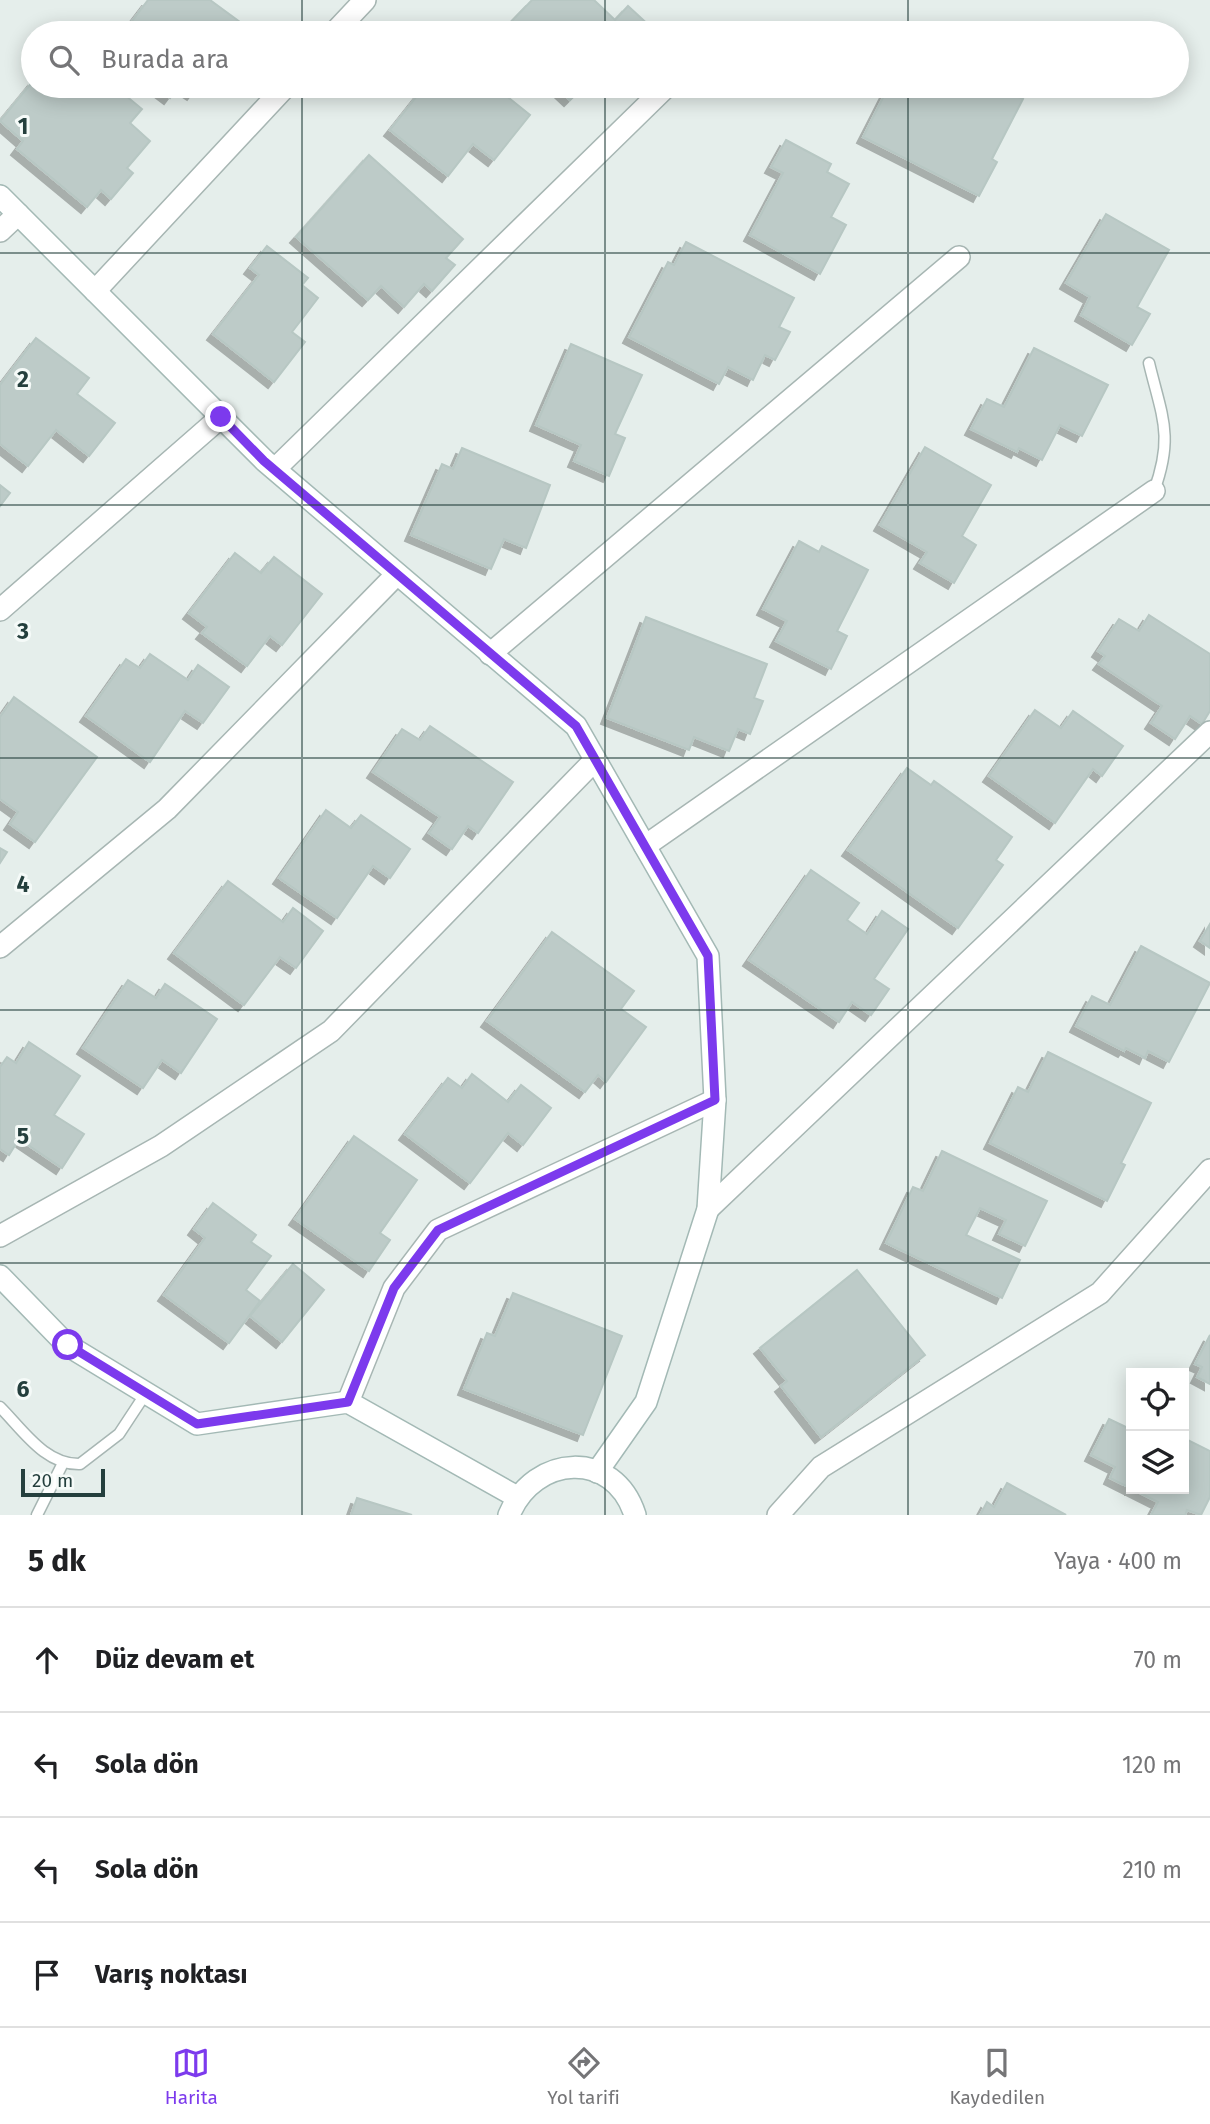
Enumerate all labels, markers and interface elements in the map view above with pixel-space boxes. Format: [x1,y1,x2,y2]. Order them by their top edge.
search box [21,21,1189,98]
icon: search [45,41,83,79]
text: Burada ara [101,44,229,75]
text: 1 [18,112,28,140]
text: 2 [17,365,29,393]
route end [205,401,236,432]
text: 3 [16,617,29,645]
text: 4 [17,870,30,898]
text: 5 [17,1122,29,1150]
route start [52,1329,83,1360]
map controls [1126,1368,1189,1494]
button: locate [1126,1368,1189,1431]
text: 6 [17,1375,30,1403]
button: layers [1126,1431,1189,1494]
scale bar [21,1466,105,1498]
text: 20 m [32,1469,73,1492]
text: 5 dk [28,1543,86,1579]
text: Yaya · 400 m [1054,1547,1182,1575]
icon: ahead [28,1641,66,1679]
text: Düz devam et [95,1644,254,1675]
text: 70 m [1133,1646,1182,1674]
icon: left [28,1746,66,1784]
text: Sola dön [95,1749,199,1780]
text: 120 m [1122,1751,1182,1779]
icon: left [28,1851,66,1889]
text: Sola dön [95,1854,199,1885]
text: 210 m [1123,1856,1182,1884]
icon: arrive [28,1956,66,1994]
text: Varış noktası [95,1959,248,1990]
tab: Harita [165,2044,218,2109]
tab: Yol tarifi [547,2044,620,2109]
tab: Kaydedilen [949,2044,1045,2109]

